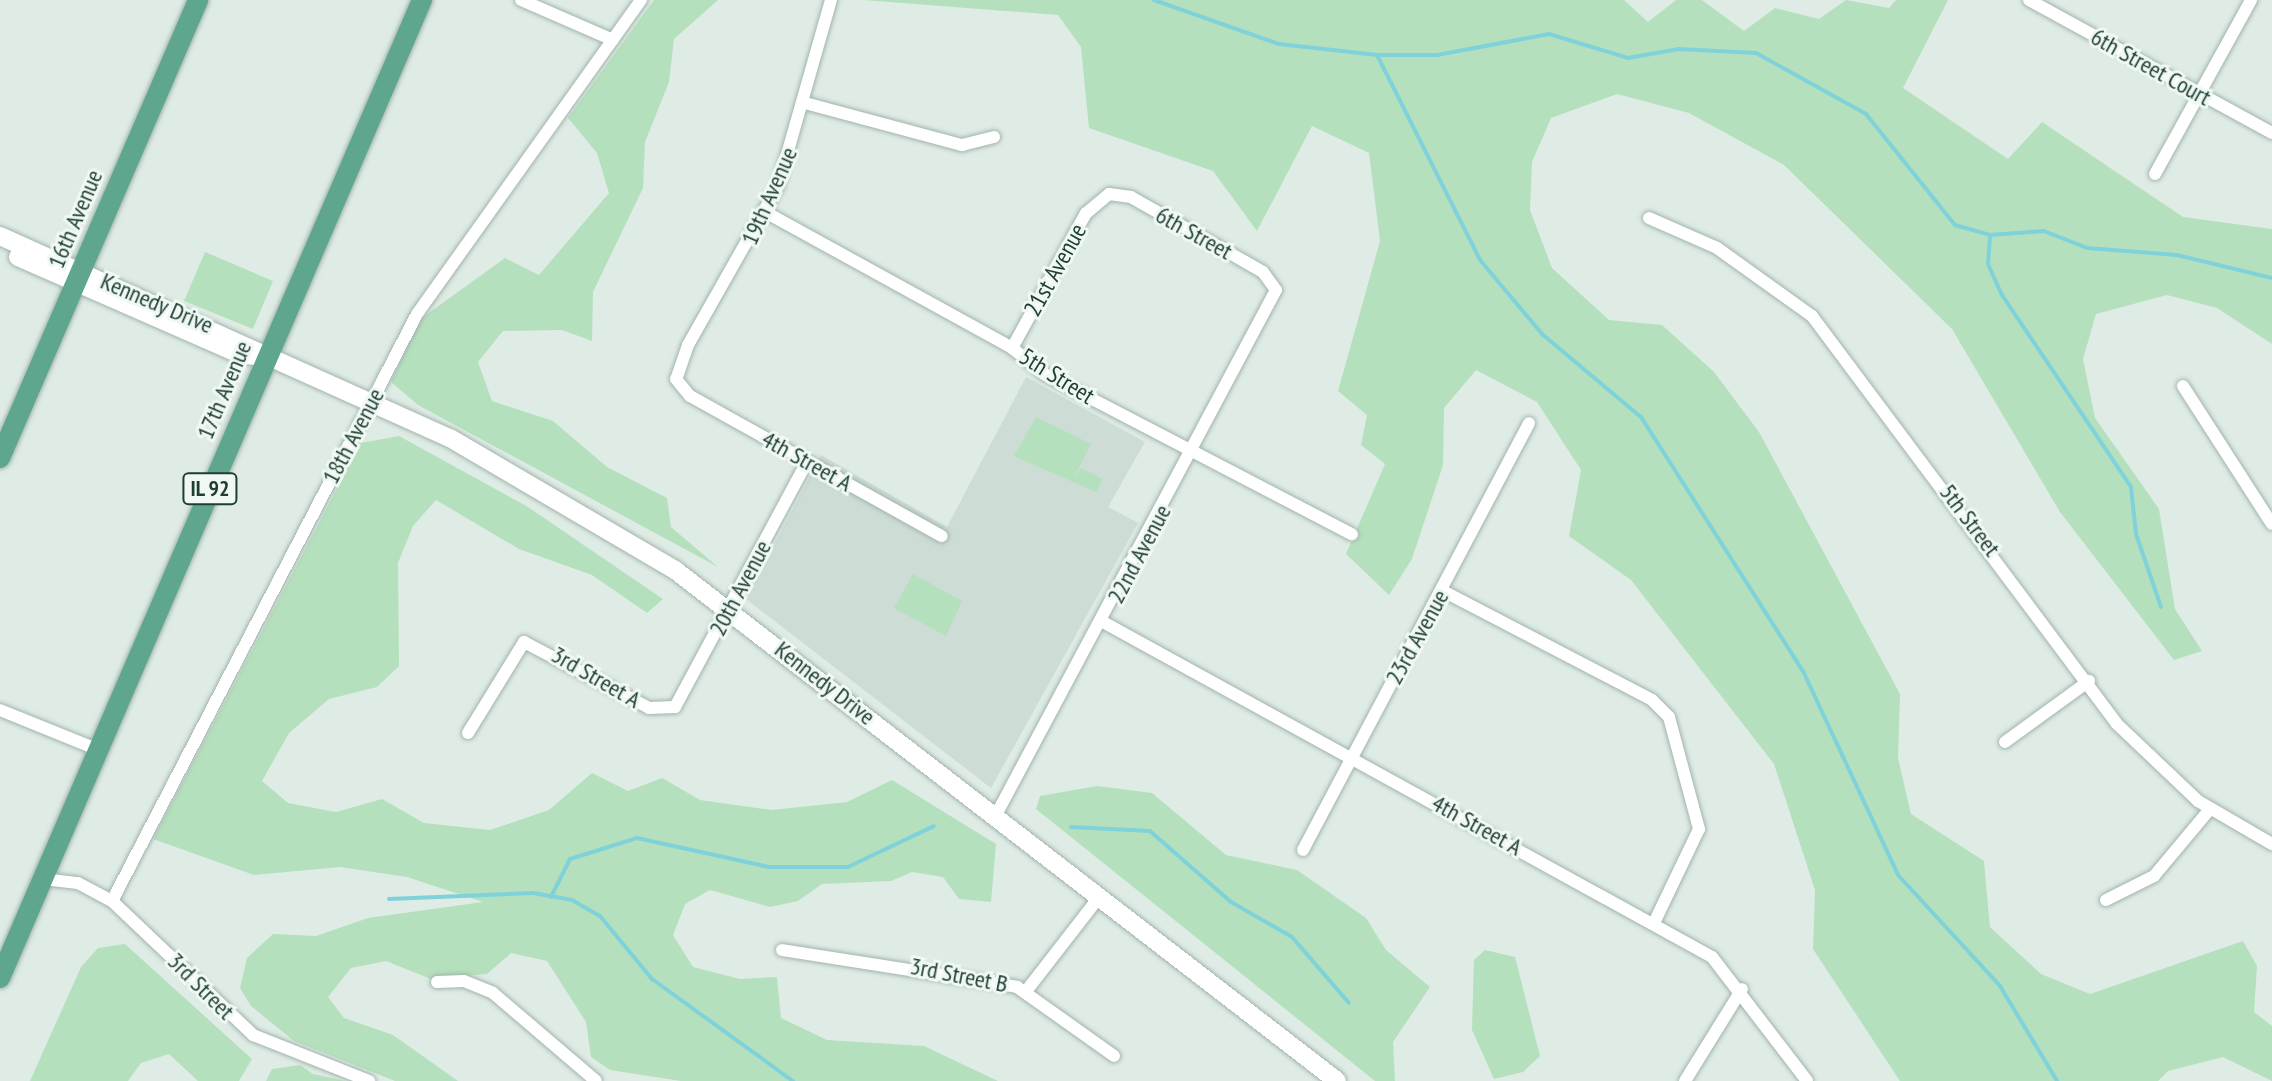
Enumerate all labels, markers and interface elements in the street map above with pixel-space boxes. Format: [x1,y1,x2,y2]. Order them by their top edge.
street label: 6th Street Court [2086,22,2216,112]
street label: 19th Avenue [735,142,803,250]
street label: 16th Avenue [41,165,109,273]
street label: 6th Street [1151,200,1237,266]
street label: 21st Avenue [1018,218,1092,322]
street label: Kennedy Drive [96,266,218,340]
street label: 17th Avenue [190,336,258,444]
street label: 5th Street [1014,342,1100,410]
street label: 18th Avenue [316,383,390,489]
street label: 4th Street A [757,424,857,498]
road number: IL 92 [180,471,240,507]
street label: 5th Street [1934,478,2006,562]
street label: 22nd Avenue [1101,499,1177,609]
street label: 20th Avenue [703,535,777,641]
street label: 23rd Avenue [1379,584,1455,690]
street label: Kennedy Drive [769,635,881,731]
street label: 3rd Street A [546,640,646,714]
street label: 4th Street A [1427,788,1527,862]
street label: 3rd Street [162,947,240,1025]
street label: 3rd Street B [908,951,1010,999]

